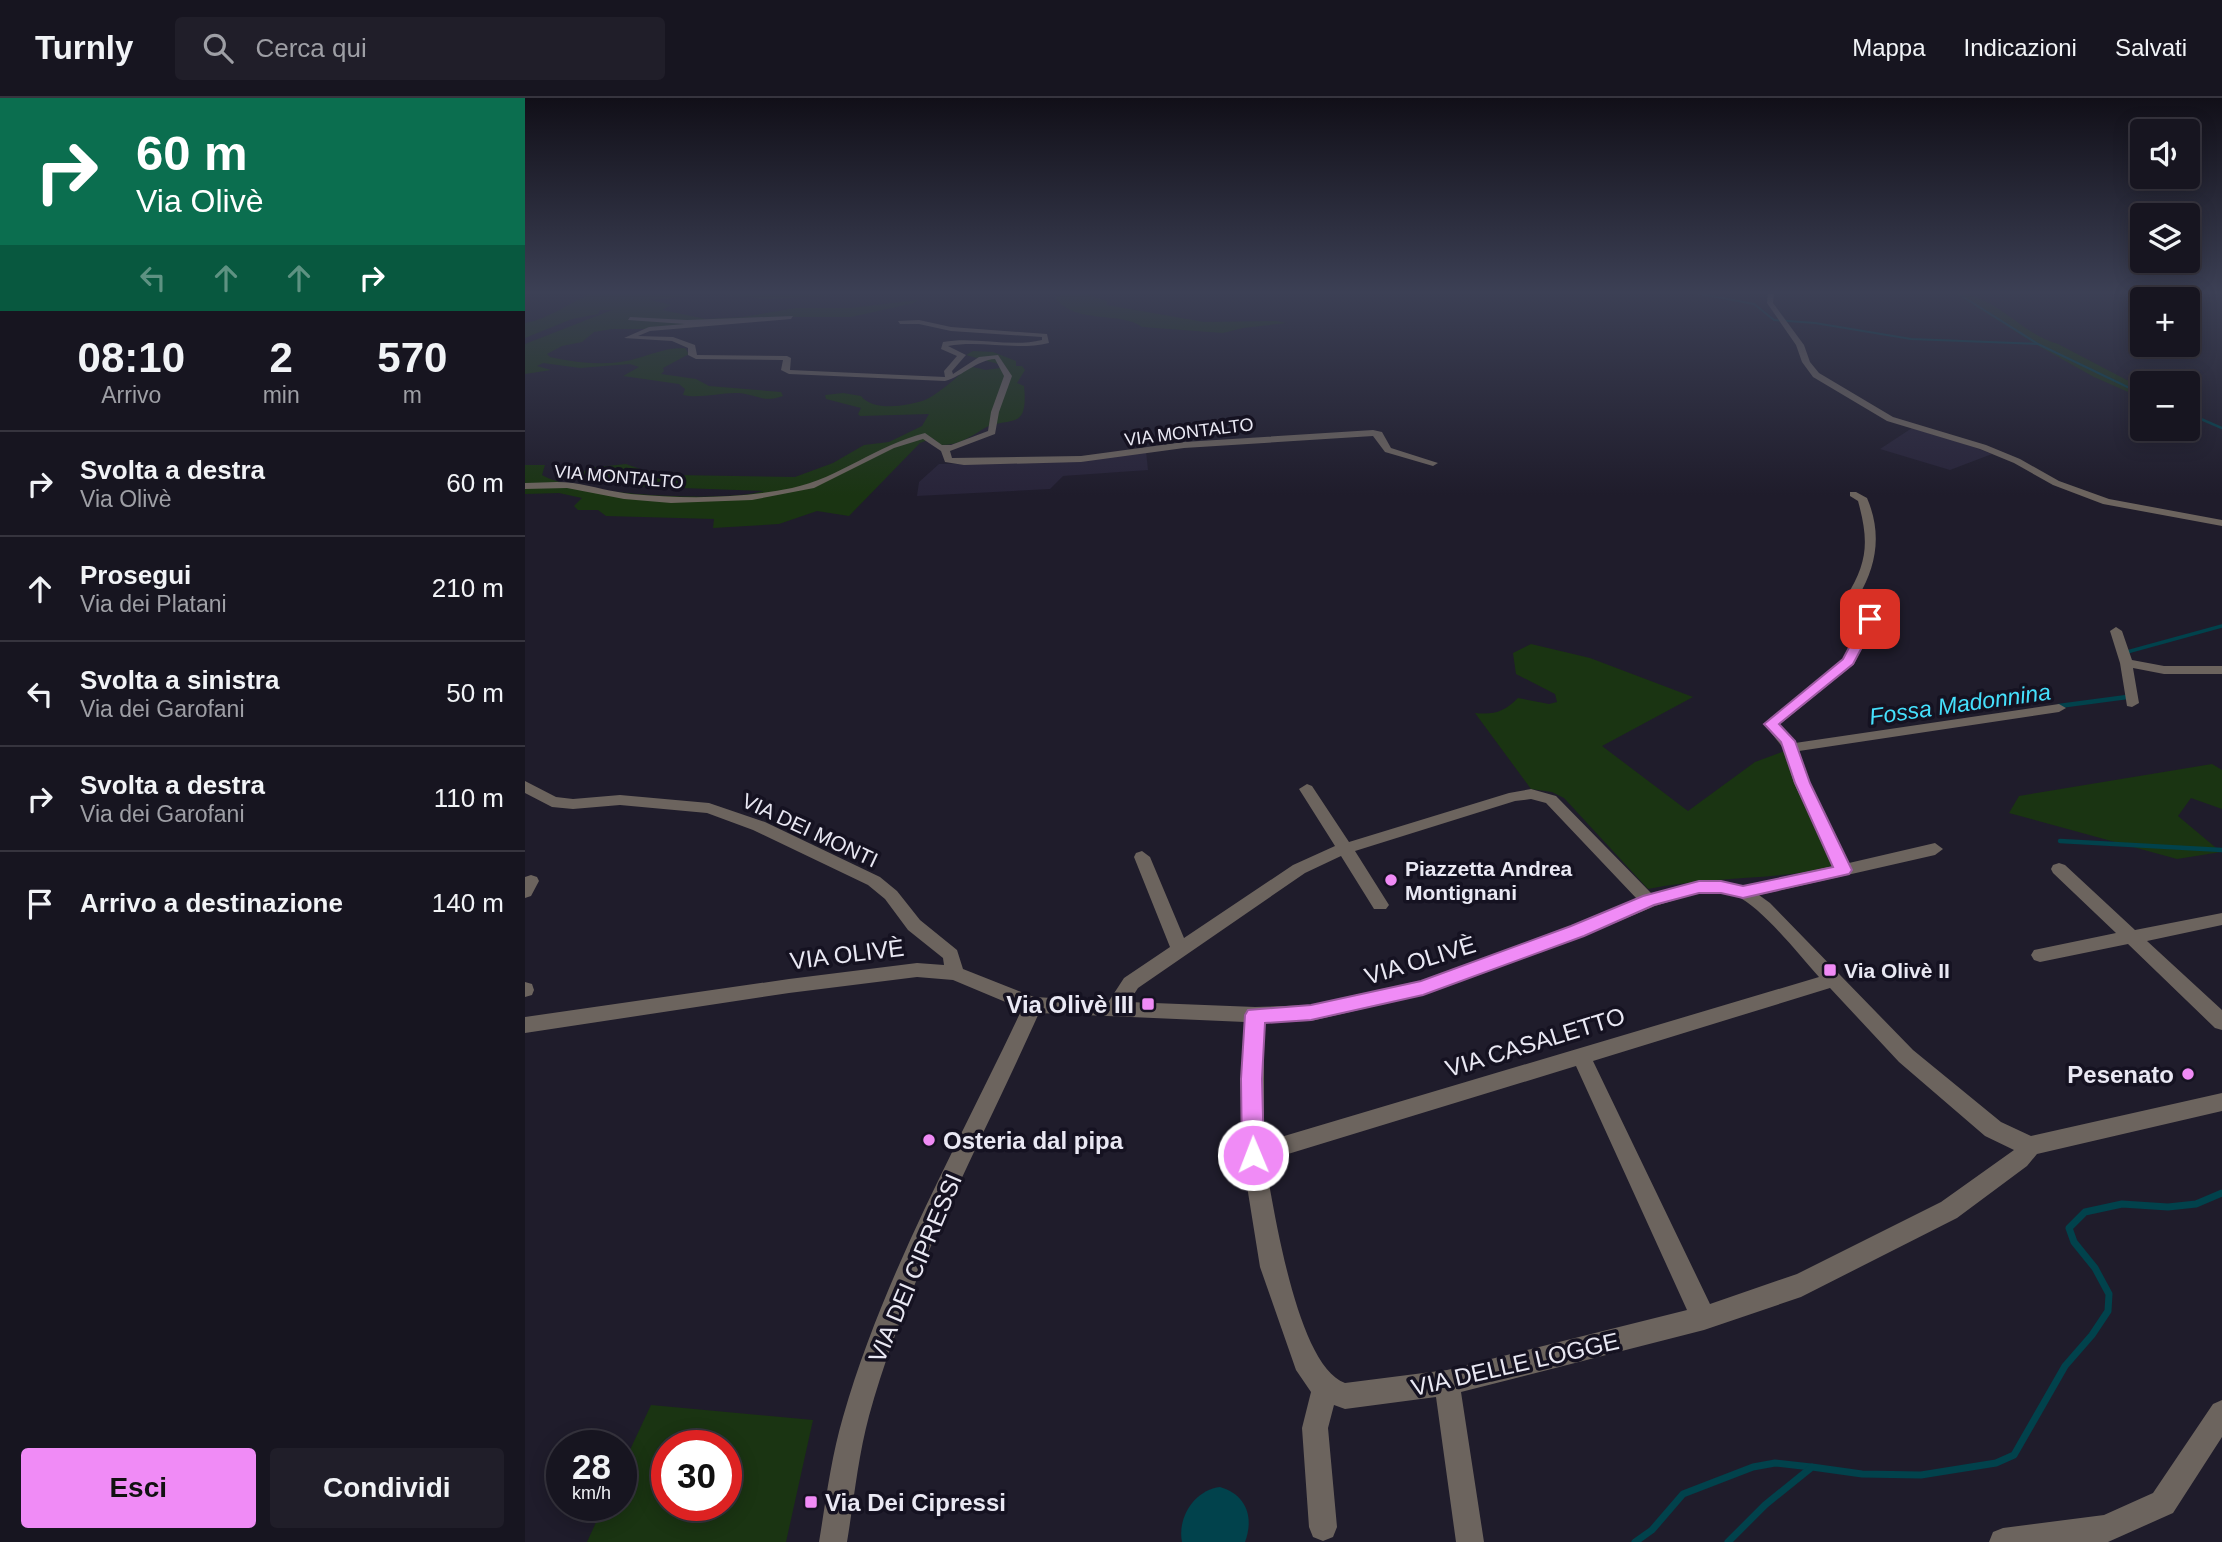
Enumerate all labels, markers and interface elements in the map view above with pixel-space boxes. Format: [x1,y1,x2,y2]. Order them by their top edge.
search box [175,17,665,80]
text: Turnly [35,29,133,66]
icon: search [199,29,237,67]
text: Cerca qui [255,33,367,63]
text: Mappa [1852,34,1926,61]
text: Indicazioni [1964,34,2077,61]
text: Salvati [2115,34,2187,61]
map controls [2130,119,2200,441]
button: sound [2130,119,2200,189]
icon: right [21,126,112,217]
text: 60 m [136,126,248,180]
text: Via Olivè [136,183,263,219]
button: layers [2130,203,2200,273]
icon: left [134,259,172,297]
icon: ahead [207,259,245,297]
icon: ahead [280,259,318,297]
icon: right [353,259,391,297]
button: + [2130,287,2200,357]
text: 08:10 [78,334,185,381]
text: 2 [269,334,293,381]
text: 570 [377,334,447,381]
button: − [2130,371,2200,441]
text: Arrivo [101,382,161,408]
text: min [263,382,300,408]
text: m [403,382,422,408]
street label: VIA MONTALTO [1123,414,1255,450]
text: Svolta a destra [80,455,265,485]
street label: VIA MONTALTO [553,461,685,493]
icon: right [21,465,59,503]
text: 60 m [446,468,504,498]
text: Via Olivè [80,486,172,512]
text: Prosegui [80,560,191,590]
icon: ahead [21,570,59,608]
text: 210 m [432,573,504,603]
pin [1840,589,1900,649]
text: Via dei Platani [80,591,227,617]
icon: arrive [1851,600,1889,638]
text: Svolta a sinistra [80,665,279,695]
icon: left [21,675,59,713]
text: 50 m [446,678,504,708]
water label: Fossa Madonnina [1868,678,2052,730]
text: Via dei Garofani [80,696,245,722]
text: Svolta a destra [80,770,265,800]
icon: right [21,780,59,818]
text: 110 m [434,783,504,813]
street label: VIA DEI MONTI [739,789,881,871]
text: Via dei Garofani [80,801,245,827]
place label: Piazzetta Andrea Montignani [1405,857,1573,904]
marker: Piazzetta Andrea Montignani [1383,872,1399,888]
icon: arrive [21,885,59,923]
text: Arrivo a destinazione [80,888,343,918]
text: 140 m [432,888,504,918]
street label: VIA OLIVÈ [1361,930,1479,990]
street label: VIA OLIVÈ [788,934,906,974]
place label: Via Olivè II [1844,959,1950,982]
marker: Via Olivè II [1822,962,1838,978]
place label: Via Olivè III [1006,991,1134,1018]
marker: Via Olivè III [1140,996,1156,1012]
street label: VIA CASALETTO [1442,1002,1628,1082]
place label: Pesenato [2067,1061,2174,1088]
marker: Pesenato [2180,1066,2196,1082]
position arrow [1216,1118,1290,1192]
place label: Osteria dal pipa [943,1127,1124,1154]
marker: Osteria dal pipa [921,1132,937,1148]
street label: VIA DEI CIPRESSI [863,1169,967,1367]
street label: VIA DELLE LOGGE [1409,1327,1621,1401]
speed limit sign: 30 [651,1430,742,1521]
text: 28 [572,1447,611,1486]
button: Esci [21,1448,256,1528]
button: Condividi [270,1448,504,1528]
text: km/h [572,1483,611,1503]
place label: Via Dei Cipressi [825,1489,1006,1516]
marker: Via Dei Cipressi [803,1494,819,1510]

